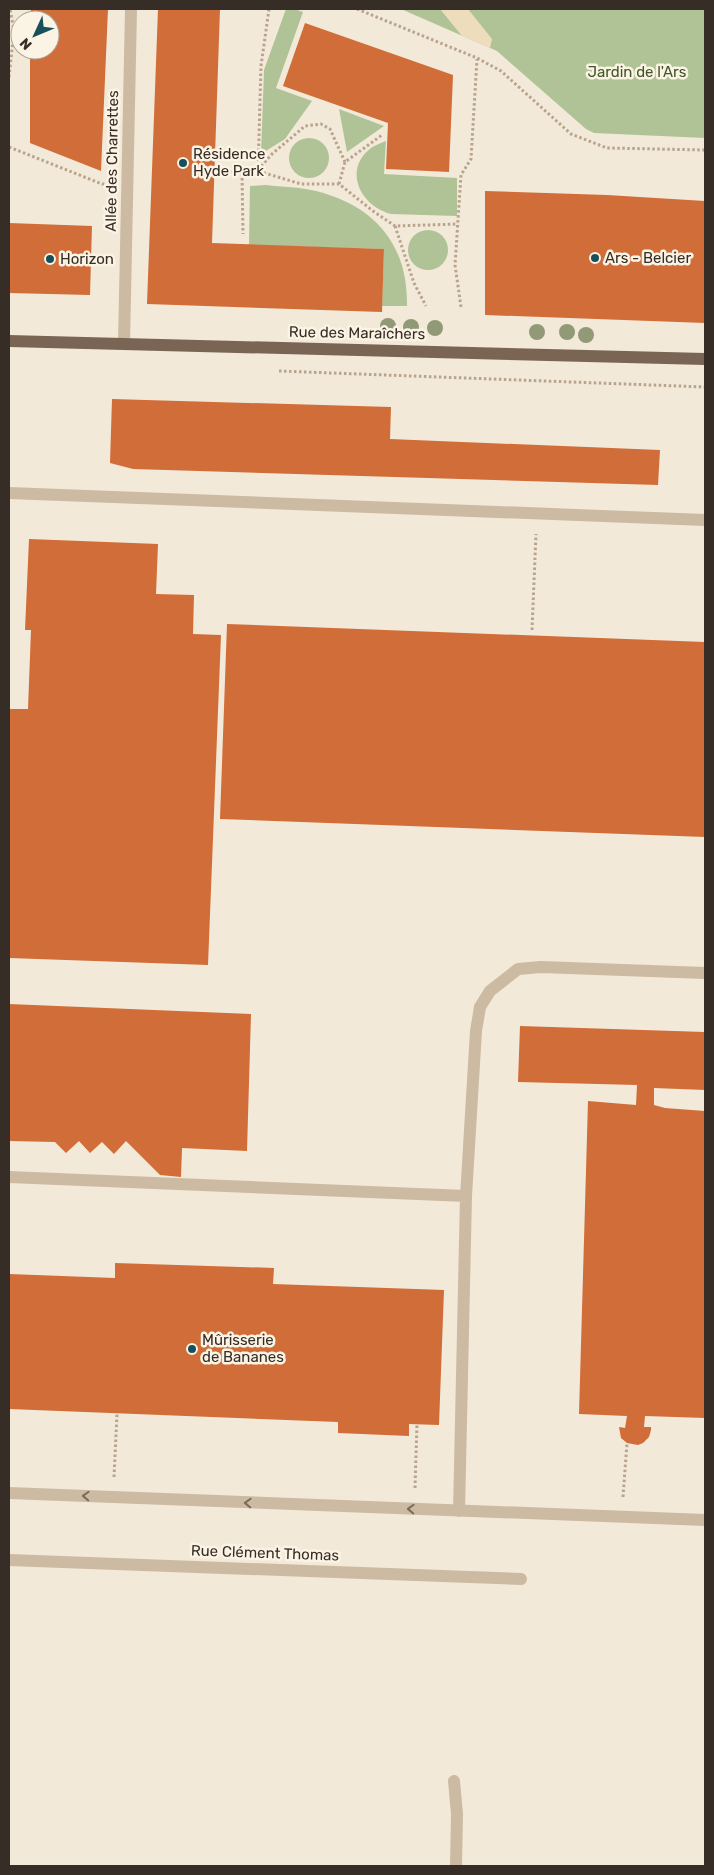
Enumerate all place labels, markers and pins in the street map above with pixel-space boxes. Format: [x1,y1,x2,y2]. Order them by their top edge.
place label: Résidence Hyde Park [193,145,266,180]
marker: Résidence Hyde Park [177,157,189,169]
place label: Ars - Belcier [605,249,691,267]
place label: Horizon [60,250,114,268]
marker: Ars - Belcier [589,252,601,264]
marker: Horizon [44,253,56,265]
place label: Mûrisserie de Bananes [202,1331,284,1366]
marker: Mûrisserie de Bananes [186,1343,198,1355]

